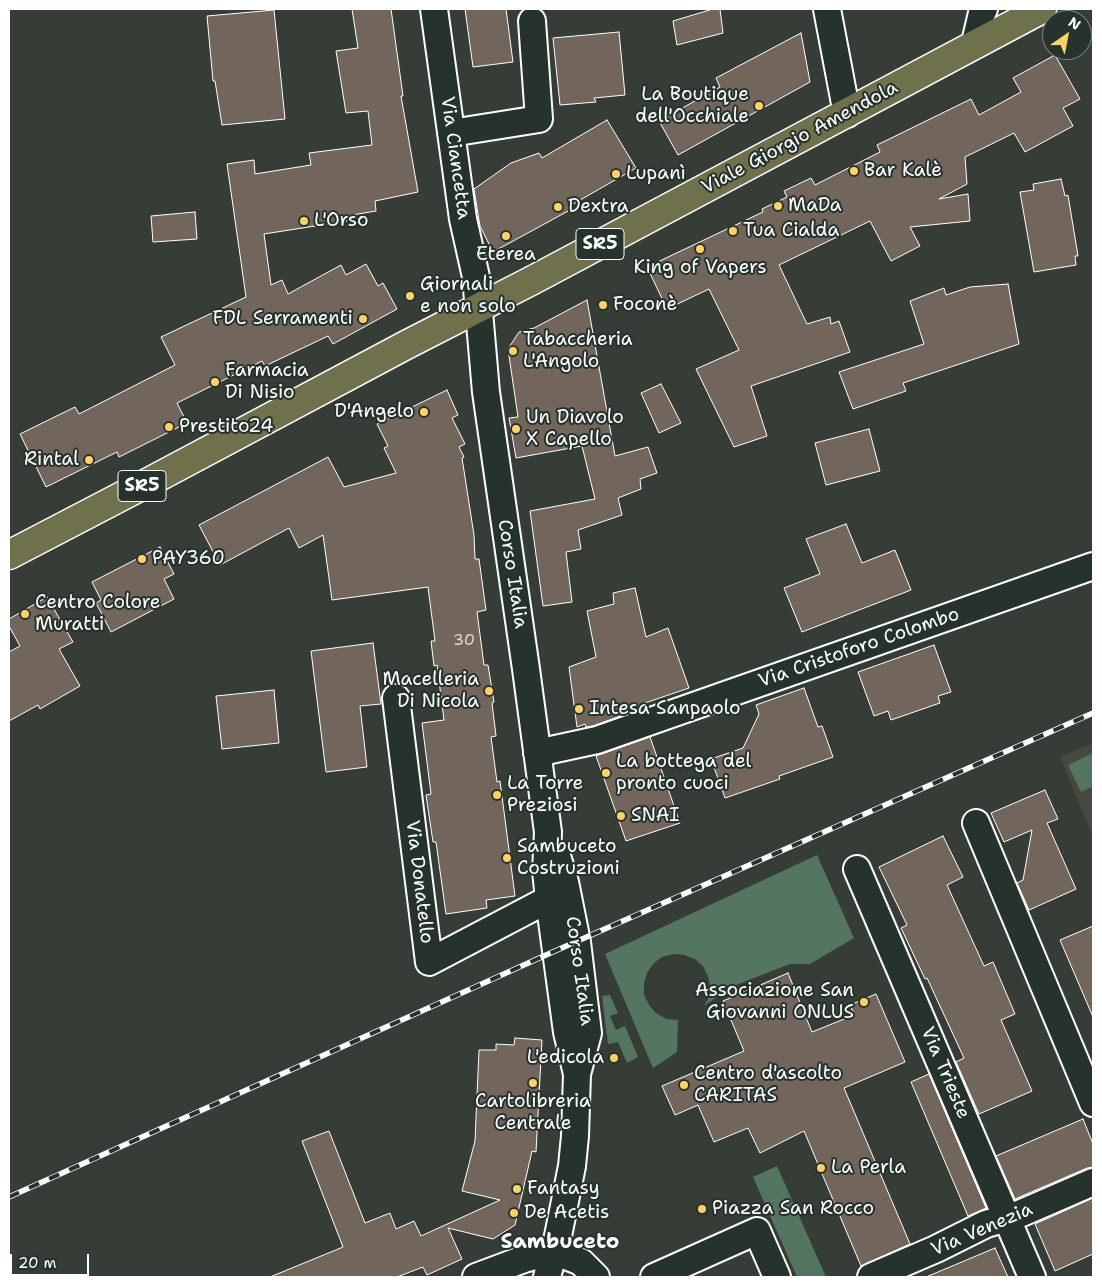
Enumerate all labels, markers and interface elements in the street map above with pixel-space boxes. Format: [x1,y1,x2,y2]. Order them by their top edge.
north arrow [1042,10,1092,60]
text: N [1065,13,1084,34]
street label: Viale Giorgio Amendola [698,77,902,199]
place label: La Boutique dell'Occhiale [635,84,749,128]
street label: Via Ciancetta [435,95,475,221]
marker: La Boutique dell'Occhiale [753,100,765,112]
place label: Bar Kalè [864,160,942,182]
place label: Lupanì [626,163,686,185]
marker: Bar Kalè [848,165,860,177]
marker: Lupanì [610,168,622,180]
place label: MaDa [788,195,842,217]
place label: Dextra [568,196,629,218]
marker: MaDa [772,200,784,212]
marker: Dextra [552,201,564,213]
place label: L'Orso [314,210,368,232]
marker: L'Orso [298,215,310,227]
place label: Tua Cialda [743,220,839,242]
marker: Tua Cialda [727,225,739,237]
road number: SR5 [576,228,624,260]
marker: Eterea [500,230,512,242]
marker: King of Vapers [694,243,706,255]
place label: Eterea [476,244,536,266]
place label: King of Vapers [633,257,767,279]
place label: Giornali e non solo [420,274,516,318]
marker: Giornali e non solo [404,290,416,302]
place label: Foconè [613,294,677,316]
marker: Foconè [597,299,609,311]
place label: FDL Serramenti [213,308,353,330]
marker: FDL Serramenti [357,313,369,325]
place label: Tabaccheria L'Angolo [523,329,633,373]
marker: Tabaccheria L'Angolo [507,345,519,357]
place label: Farmacia Di Nisio [225,360,309,404]
marker: Farmacia Di Nisio [209,376,221,388]
place label: D'Angelo [334,401,414,423]
marker: D'Angelo [418,406,430,418]
place label: Un Diavolo X Capello [526,407,624,451]
place label: Prestito24 [179,416,273,438]
marker: Prestito24 [163,421,175,433]
marker: Un Diavolo X Capello [510,423,522,435]
place label: Rintal [24,449,79,471]
marker: Rintal [83,454,95,466]
road number: SR5 [118,471,166,502]
street label: Corso Italia [492,518,532,630]
place label: PAY360 [152,548,225,570]
marker: PAY360 [136,553,148,565]
place label: Centro Colore Muratti [35,592,160,636]
street label: Via Cristoforo Colombo [756,603,962,693]
marker: Centro Colore Muratti [19,608,31,620]
house number: 30 [453,631,475,651]
place label: Macelleria Di Nicola [382,669,479,713]
marker: Macelleria Di Nicola [483,685,495,697]
place label: Intesa Sanpaolo [589,698,741,720]
marker: Intesa Sanpaolo [573,703,585,715]
place label: La bottega del pronto cuoci [616,751,751,795]
marker: La bottega del pronto cuoci [600,767,612,779]
place label: La Torre Preziosi [507,773,583,817]
marker: La Torre Preziosi [491,789,503,801]
place label: SNAI [631,805,680,827]
marker: SNAI [615,810,627,822]
street label: Via Donatello [400,819,438,945]
place label: Sambuceto Costruzioni [517,836,620,880]
marker: Sambuceto Costruzioni [501,852,513,864]
street label: Corso Italia [560,915,598,1027]
place label: Associazione San Giovanni ONLUS [695,980,854,1024]
marker: Associazione San Giovanni ONLUS [858,996,870,1008]
street label: Via Trieste [915,1024,975,1122]
place label: L'edicola [527,1047,604,1069]
marker: L'edicola [608,1052,620,1064]
place label: Centro d'ascolto CARITAS [694,1063,842,1107]
marker: Cartolibreria Centrale [527,1077,539,1089]
marker: Centro d'ascolto CARITAS [678,1079,690,1091]
place label: Cartolibreria Centrale [475,1091,591,1135]
place label: La Perla [831,1157,906,1179]
marker: La Perla [815,1162,827,1174]
place label: Fantasy [527,1178,600,1200]
marker: Fantasy [511,1183,523,1195]
place label: Piazza San Rocco [712,1198,874,1220]
street label: Via Venezia [928,1198,1036,1262]
place label: De Acetis [524,1202,609,1224]
marker: Piazza San Rocco [696,1203,708,1215]
marker: De Acetis [508,1207,520,1219]
district label: Sambuceto [501,1230,619,1256]
scale bar [12,1244,91,1276]
text: 20 m [18,1253,57,1273]

